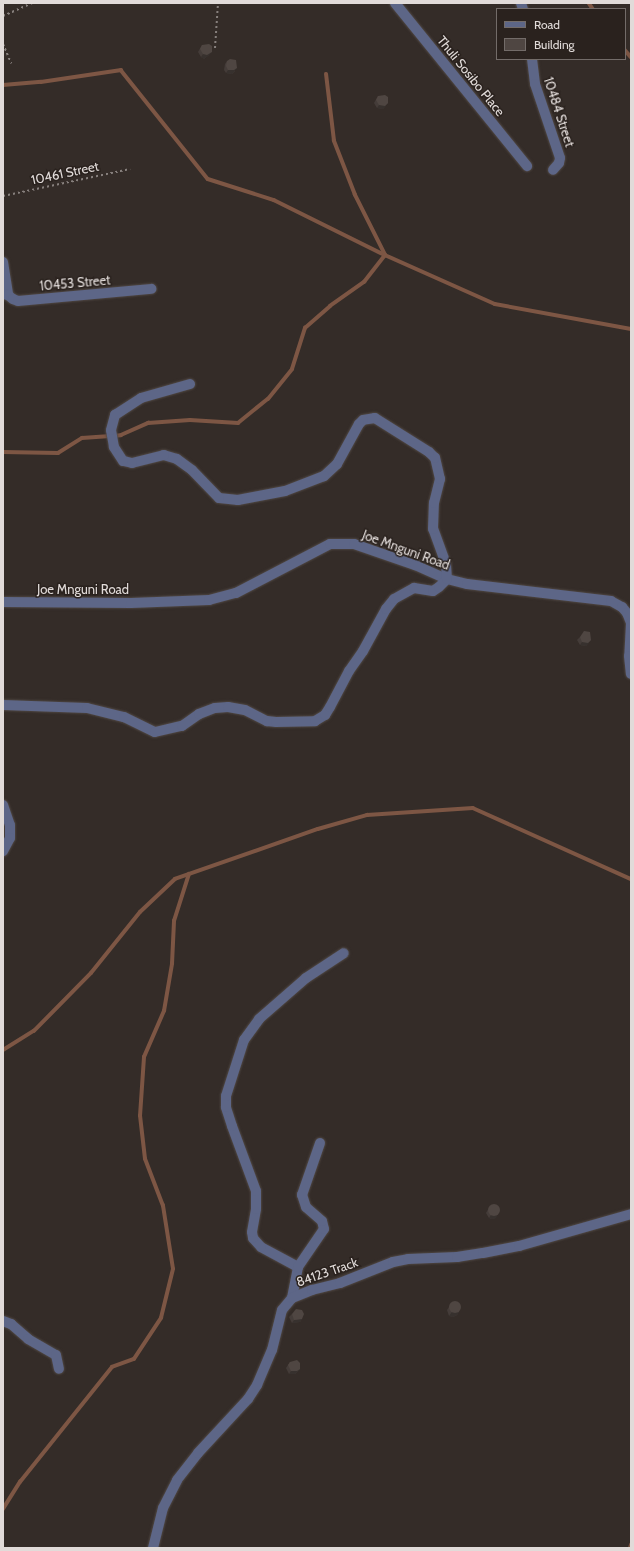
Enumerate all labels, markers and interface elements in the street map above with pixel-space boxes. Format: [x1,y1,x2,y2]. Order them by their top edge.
legend [496,8,626,60]
text: Road [534,17,560,32]
street label: Thuli Sosibo Place [434,33,508,119]
text: Building [534,37,575,52]
street label: 10484 Street [540,75,578,149]
street label: 10461 Street [30,158,100,188]
street label: 10453 Street [39,272,111,294]
street label: Joe Mnguni Road [360,527,452,573]
street label: Joe Mnguni Road [37,581,129,597]
street label: 84123 Track [294,1254,360,1290]

